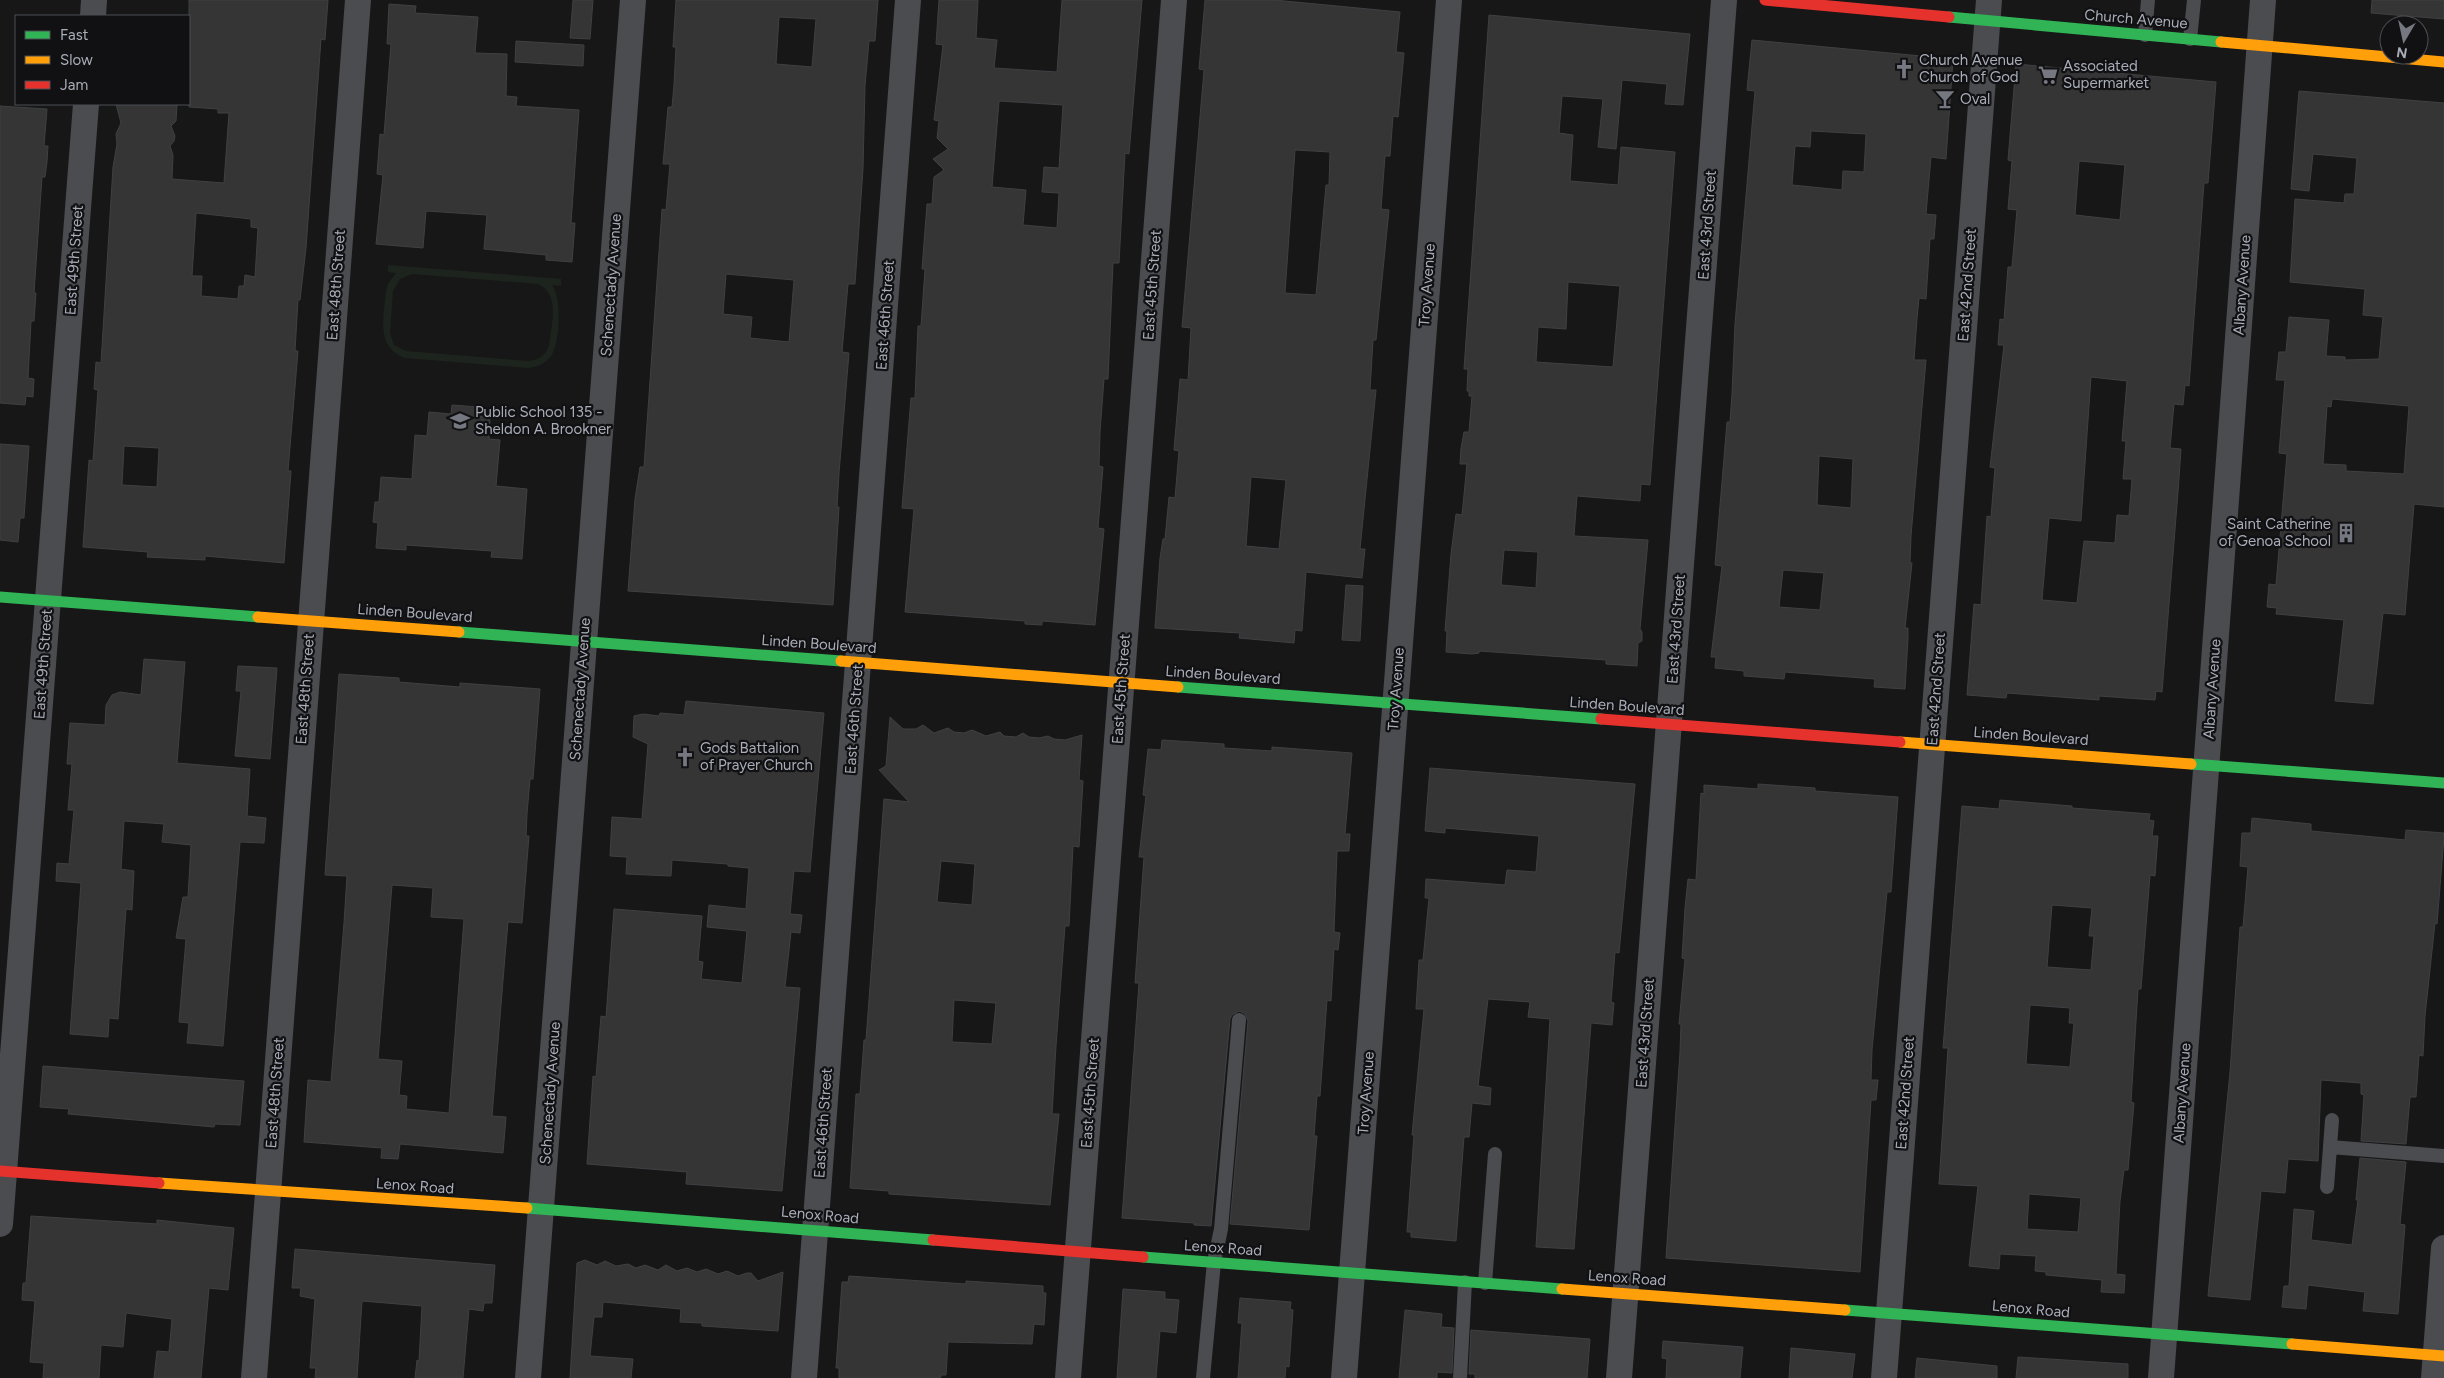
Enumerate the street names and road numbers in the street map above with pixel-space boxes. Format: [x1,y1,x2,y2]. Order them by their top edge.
street label: Church Avenue [2084,6,2188,32]
street label: East 43rd Street [1694,169,1720,280]
street label: East 49th Street [61,204,87,316]
street label: Schenectady Avenue [597,213,625,357]
street label: East 42nd Street [1954,227,1980,342]
street label: East 48th Street [323,229,349,341]
street label: East 45th Street [1139,229,1165,341]
street label: Albany Avenue [2230,234,2254,336]
street label: Troy Avenue [1415,243,1439,327]
street label: East 46th Street [872,259,898,371]
street label: East 43rd Street [1663,573,1689,684]
street label: Linden Boulevard [357,600,473,626]
street label: East 49th Street [30,608,56,720]
street label: Schenectady Avenue [566,617,594,761]
street label: Linden Boulevard [761,631,877,657]
street label: East 42nd Street [1923,631,1949,746]
street label: East 48th Street [292,633,318,745]
street label: East 45th Street [1108,633,1134,745]
street label: Albany Avenue [2200,638,2224,740]
street label: Troy Avenue [1384,647,1408,731]
street label: Linden Boulevard [1165,662,1281,688]
street label: East 46th Street [841,663,867,775]
street label: Linden Boulevard [1569,693,1685,719]
street label: Linden Boulevard [1973,723,2089,749]
street label: East 43rd Street [1632,977,1658,1088]
street label: Schenectady Avenue [536,1021,564,1165]
street label: East 42nd Street [1892,1035,1918,1150]
street label: East 48th Street [262,1037,288,1149]
street label: East 45th Street [1077,1037,1103,1149]
street label: Albany Avenue [2170,1042,2194,1144]
street label: Troy Avenue [1354,1051,1378,1135]
street label: East 46th Street [810,1067,836,1179]
street label: Lenox Road [375,1174,455,1198]
street label: Lenox Road [780,1203,860,1227]
street label: Lenox Road [1183,1236,1263,1260]
street label: Lenox Road [1587,1266,1667,1290]
street label: Lenox Road [1991,1297,2071,1321]

